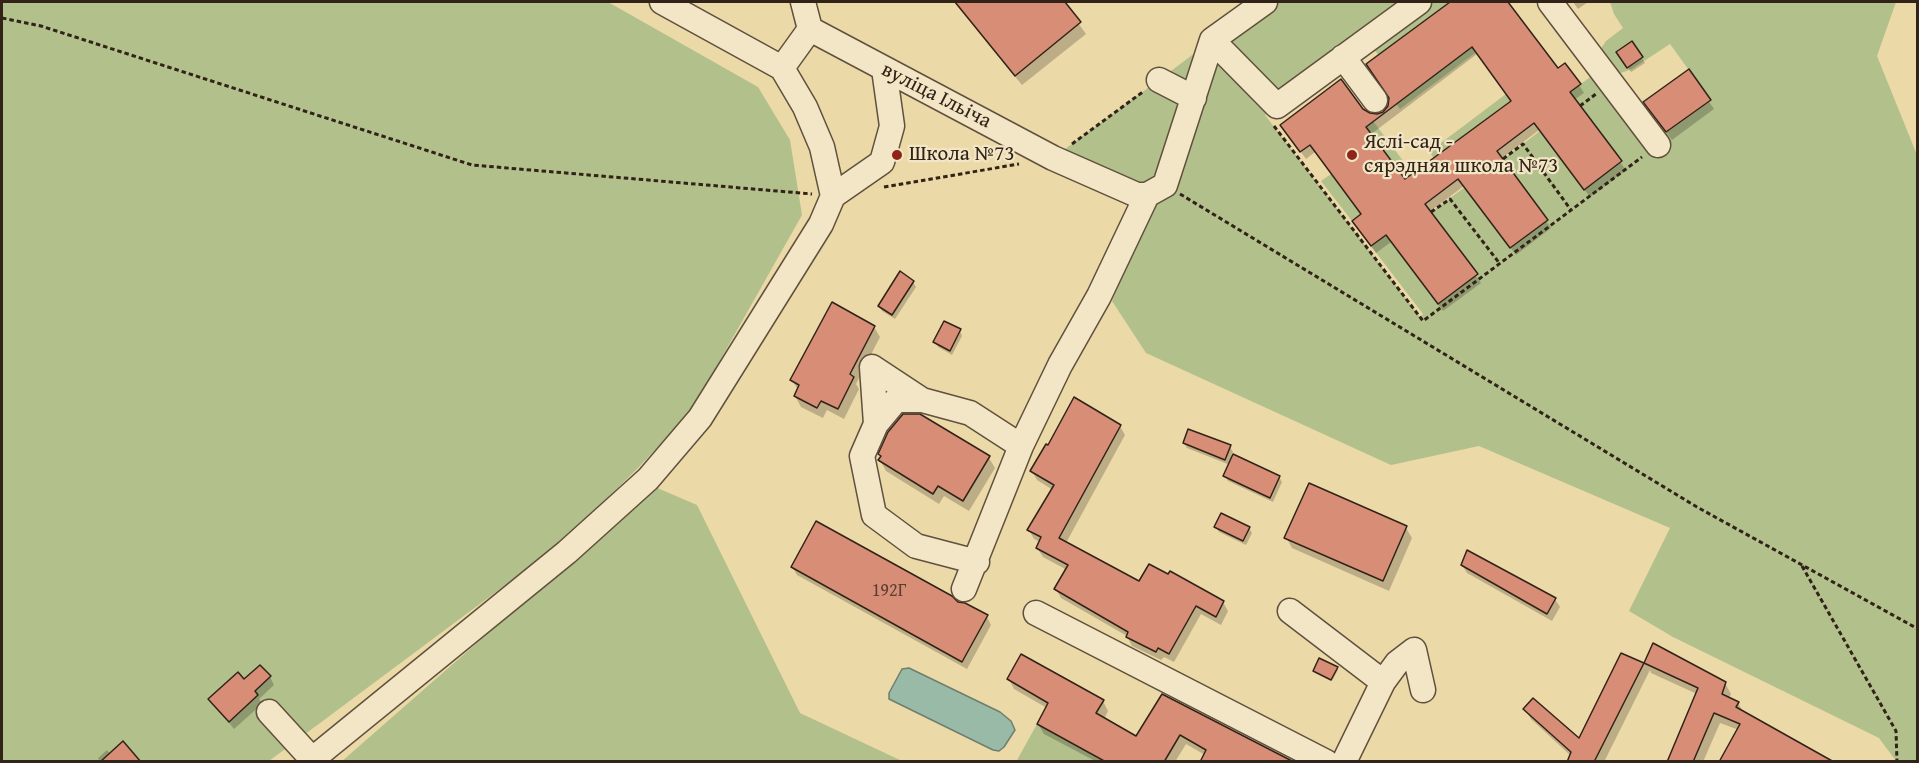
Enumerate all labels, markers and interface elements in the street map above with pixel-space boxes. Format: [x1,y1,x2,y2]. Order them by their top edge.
street label: вуліца Ільіча [877,58,995,134]
place label: Яслі-сад - сярэдняя школа №73 [1364,130,1558,180]
place label: Школа №73 [909,142,1015,168]
marker: Школа №73 [890,148,904,162]
marker: Яслі-сад - сярэдняя школа №73 [1345,148,1359,162]
house number: 192Г [872,580,906,602]

